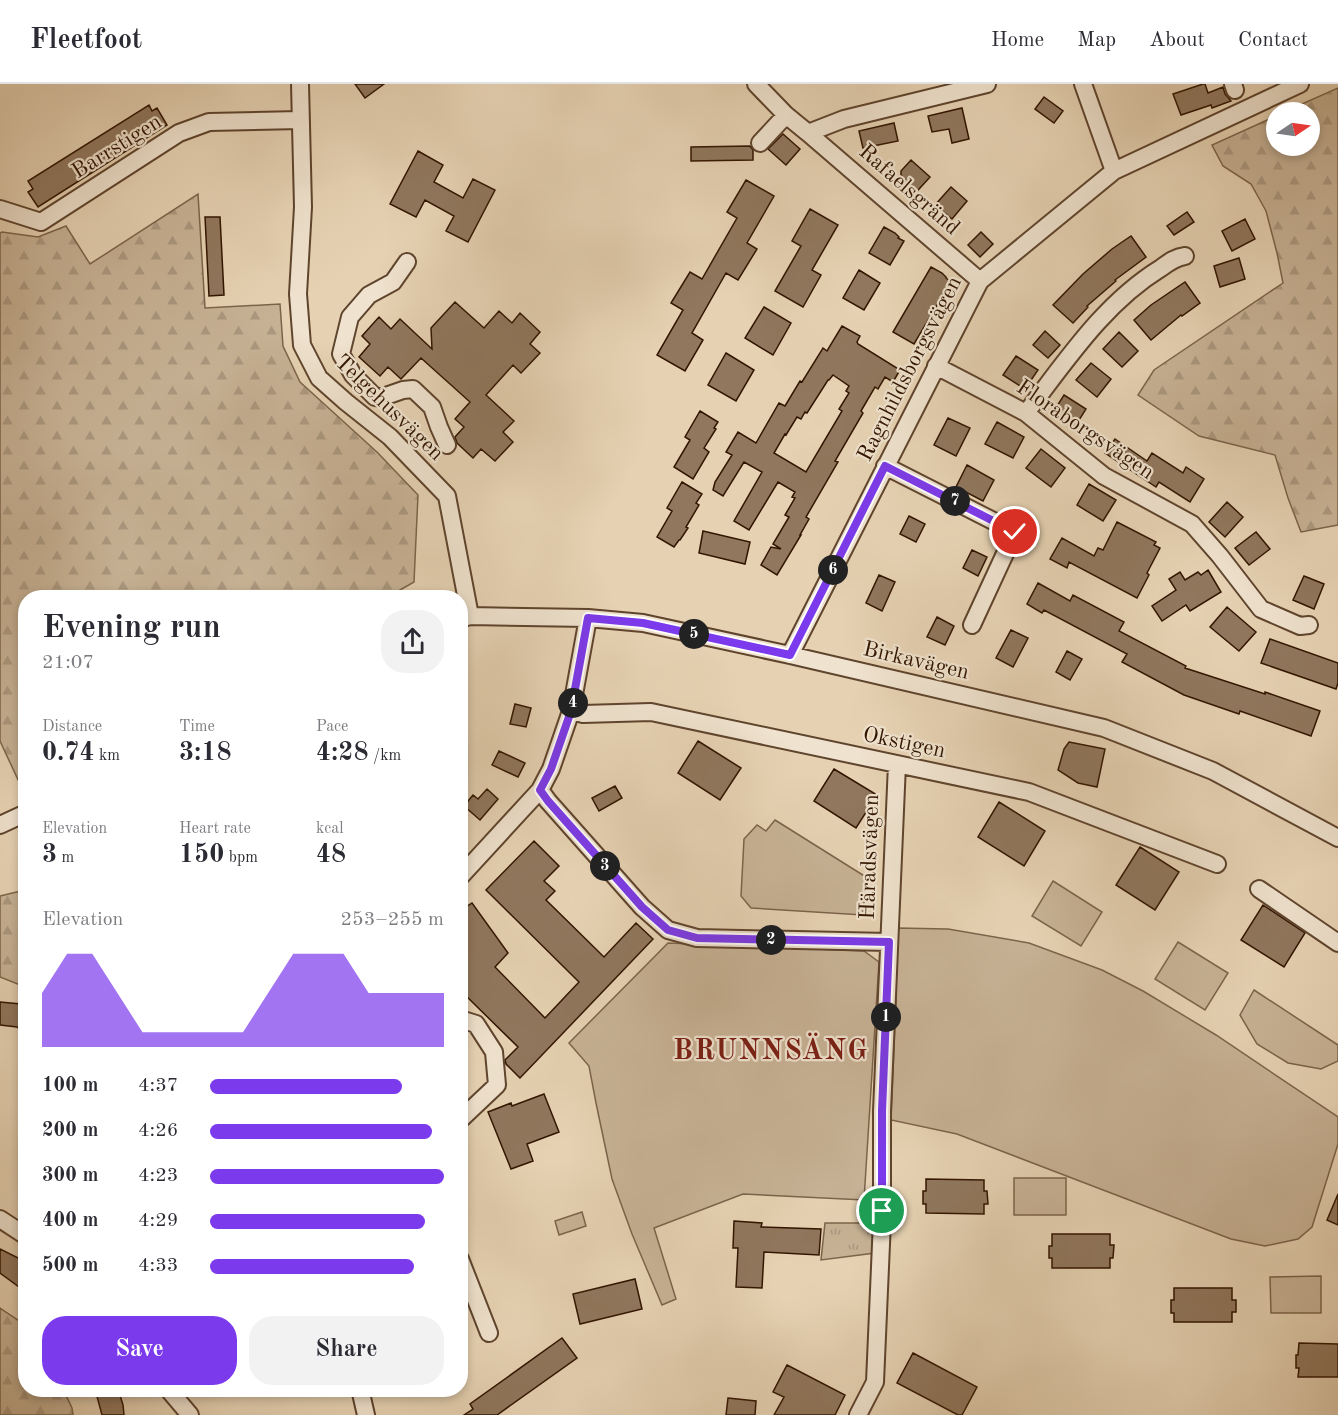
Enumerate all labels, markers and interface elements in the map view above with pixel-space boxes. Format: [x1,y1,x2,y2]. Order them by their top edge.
text: Fleetfoot [30,27,142,55]
text: Home [991,30,1044,51]
text: Map [1077,30,1116,51]
text: About [1149,30,1205,51]
text: Contact [1238,30,1308,51]
north arrow [1266,102,1320,156]
map controls [1266,102,1320,156]
street label: Barrstigen [68,111,166,183]
street label: Rafaelsgränd [854,141,964,239]
street label: Ragnhildsborgsvägen [854,273,966,465]
street label: Telgehusvägen [330,351,448,465]
street label: Floraborgsvägen [1012,376,1158,484]
pin: 7 [940,486,970,516]
text: 7 [950,493,960,509]
pin [989,506,1040,557]
icon: check [998,515,1031,548]
pin: 6 [818,555,848,585]
text: 6 [828,562,838,578]
button: share [381,610,444,673]
text: Evening run [42,612,221,645]
pin: 5 [679,619,709,649]
text: 5 [689,626,699,642]
street label: Birkavägen [861,638,971,684]
text: 21:07 [42,653,94,673]
pin: 4 [558,688,588,718]
text: 4 [568,695,578,711]
text: Distance [42,719,102,735]
text: Time [179,719,215,735]
text: Pace [316,719,348,735]
street label: Okstigen [861,724,947,763]
text: 0.74 [42,740,95,766]
text: 3:18 [179,740,232,766]
text: 4:28 [316,740,369,766]
text: km [95,748,120,764]
text: /km [369,748,401,764]
street label: Häradsvägen [857,794,883,920]
text: Elevation [42,821,107,837]
text: Heart rate [179,821,251,837]
text: kcal [316,821,344,837]
text: 3 [42,842,57,868]
text: 150 [179,842,224,868]
text: 48 [316,842,346,868]
text: m [57,850,74,866]
text: bpm [224,850,258,866]
pin: 3 [590,851,620,881]
text: 3 [600,858,610,874]
text: Elevation [42,910,123,930]
text: 253–255 m [341,910,444,930]
pin: 2 [756,925,786,955]
text: 2 [766,932,776,948]
pin: 1 [871,1002,901,1032]
text: 1 [881,1009,891,1025]
district label: BRUNNSÄNG [673,1032,869,1066]
text: 100 m [42,1076,98,1096]
text: 4:37 [138,1076,178,1096]
text: 200 m [42,1121,98,1141]
text: 4:26 [138,1121,178,1141]
text: 300 m [42,1166,98,1186]
text: 4:23 [138,1166,178,1186]
pin [856,1185,907,1236]
icon: arrive [865,1194,898,1227]
text: 400 m [42,1211,98,1231]
text: 4:29 [138,1211,178,1231]
text: 500 m [42,1256,98,1276]
text: 4:33 [138,1256,178,1276]
button: Save [42,1316,237,1385]
button: Share [249,1316,444,1385]

